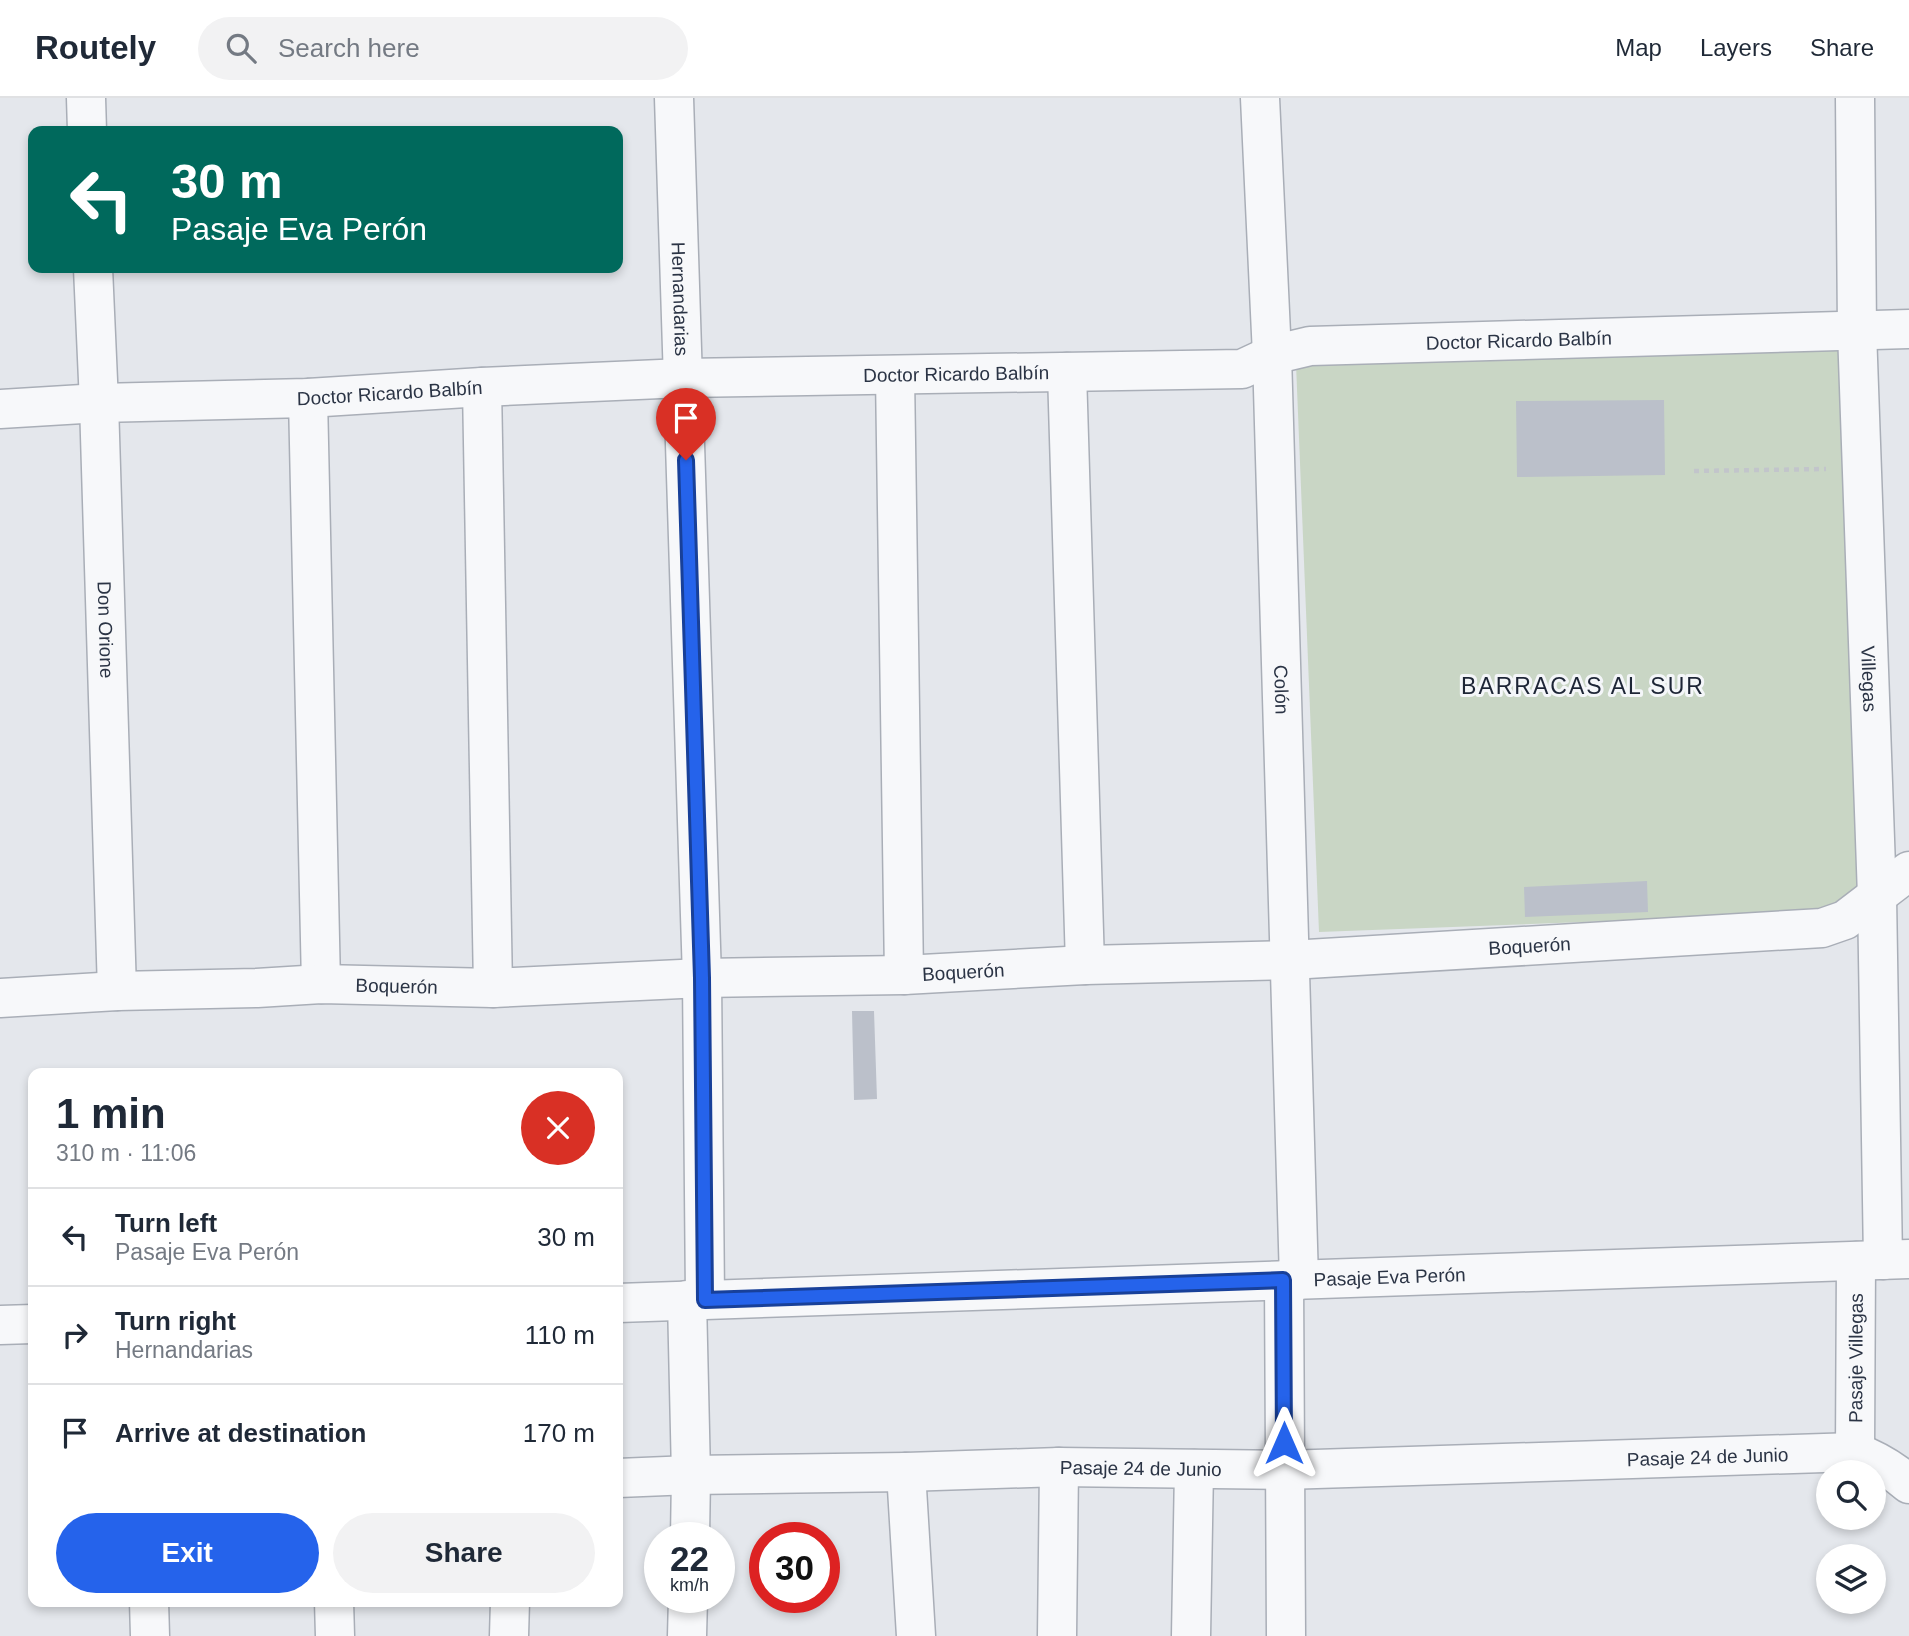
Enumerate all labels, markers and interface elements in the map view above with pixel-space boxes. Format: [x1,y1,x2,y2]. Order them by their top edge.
search box [198,17,688,80]
text: Routely [35,29,156,66]
icon: search [222,29,260,67]
text: Search here [278,33,420,63]
text: Map [1615,34,1662,61]
text: Layers [1700,34,1772,61]
text: Share [1810,34,1874,61]
icon: left [56,154,147,245]
text: 30 m [171,154,283,208]
text: Pasaje Eva Perón [171,211,427,247]
street label: Hernandarias [668,242,693,356]
street label: Doctor Ricardo Balbín [1426,327,1612,353]
street label: Doctor Ricardo Balbín [863,362,1049,386]
street label: Doctor Ricardo Balbín [296,376,483,409]
pin [656,388,716,460]
icon: arrive [667,399,705,437]
street label: Don Orione [94,581,118,679]
street label: Villegas [1858,645,1881,712]
street label: Colón [1271,664,1293,715]
district label: BARRACAS AL SUR [1461,673,1705,699]
street label: Boquerón [1488,933,1571,959]
street label: Boquerón [921,959,1005,984]
street label: Boquerón [355,974,438,997]
text: 1 min [56,1090,166,1137]
button: close [521,1091,595,1165]
text: 310 m · 11:06 [56,1140,196,1166]
text: Turn left [115,1208,217,1238]
icon: left [56,1218,94,1256]
text: 30 m [537,1222,595,1252]
text: Pasaje Eva Perón [115,1239,299,1265]
street label: Pasaje Eva Perón [1313,1264,1466,1290]
street label: Pasaje Villegas [1845,1293,1866,1423]
text: Turn right [115,1306,236,1336]
icon: right [56,1316,94,1354]
text: 110 m [525,1320,595,1350]
text: Hernandarias [115,1337,253,1363]
position arrow [1247,1406,1321,1480]
icon: arrive [56,1414,94,1452]
text: Arrive at destination [115,1418,366,1448]
text: 170 m [523,1418,595,1448]
street label: Pasaje 24 de Junio [1626,1444,1789,1470]
street label: Pasaje 24 de Junio [1060,1457,1222,1480]
map controls [1816,1460,1886,1614]
button: search [1816,1460,1886,1530]
button: Exit [56,1513,319,1593]
button: Share [333,1513,595,1593]
speed limit sign: 30 [749,1522,840,1613]
text: 22 [670,1539,709,1578]
button: layers [1816,1544,1886,1614]
text: km/h [670,1575,709,1595]

